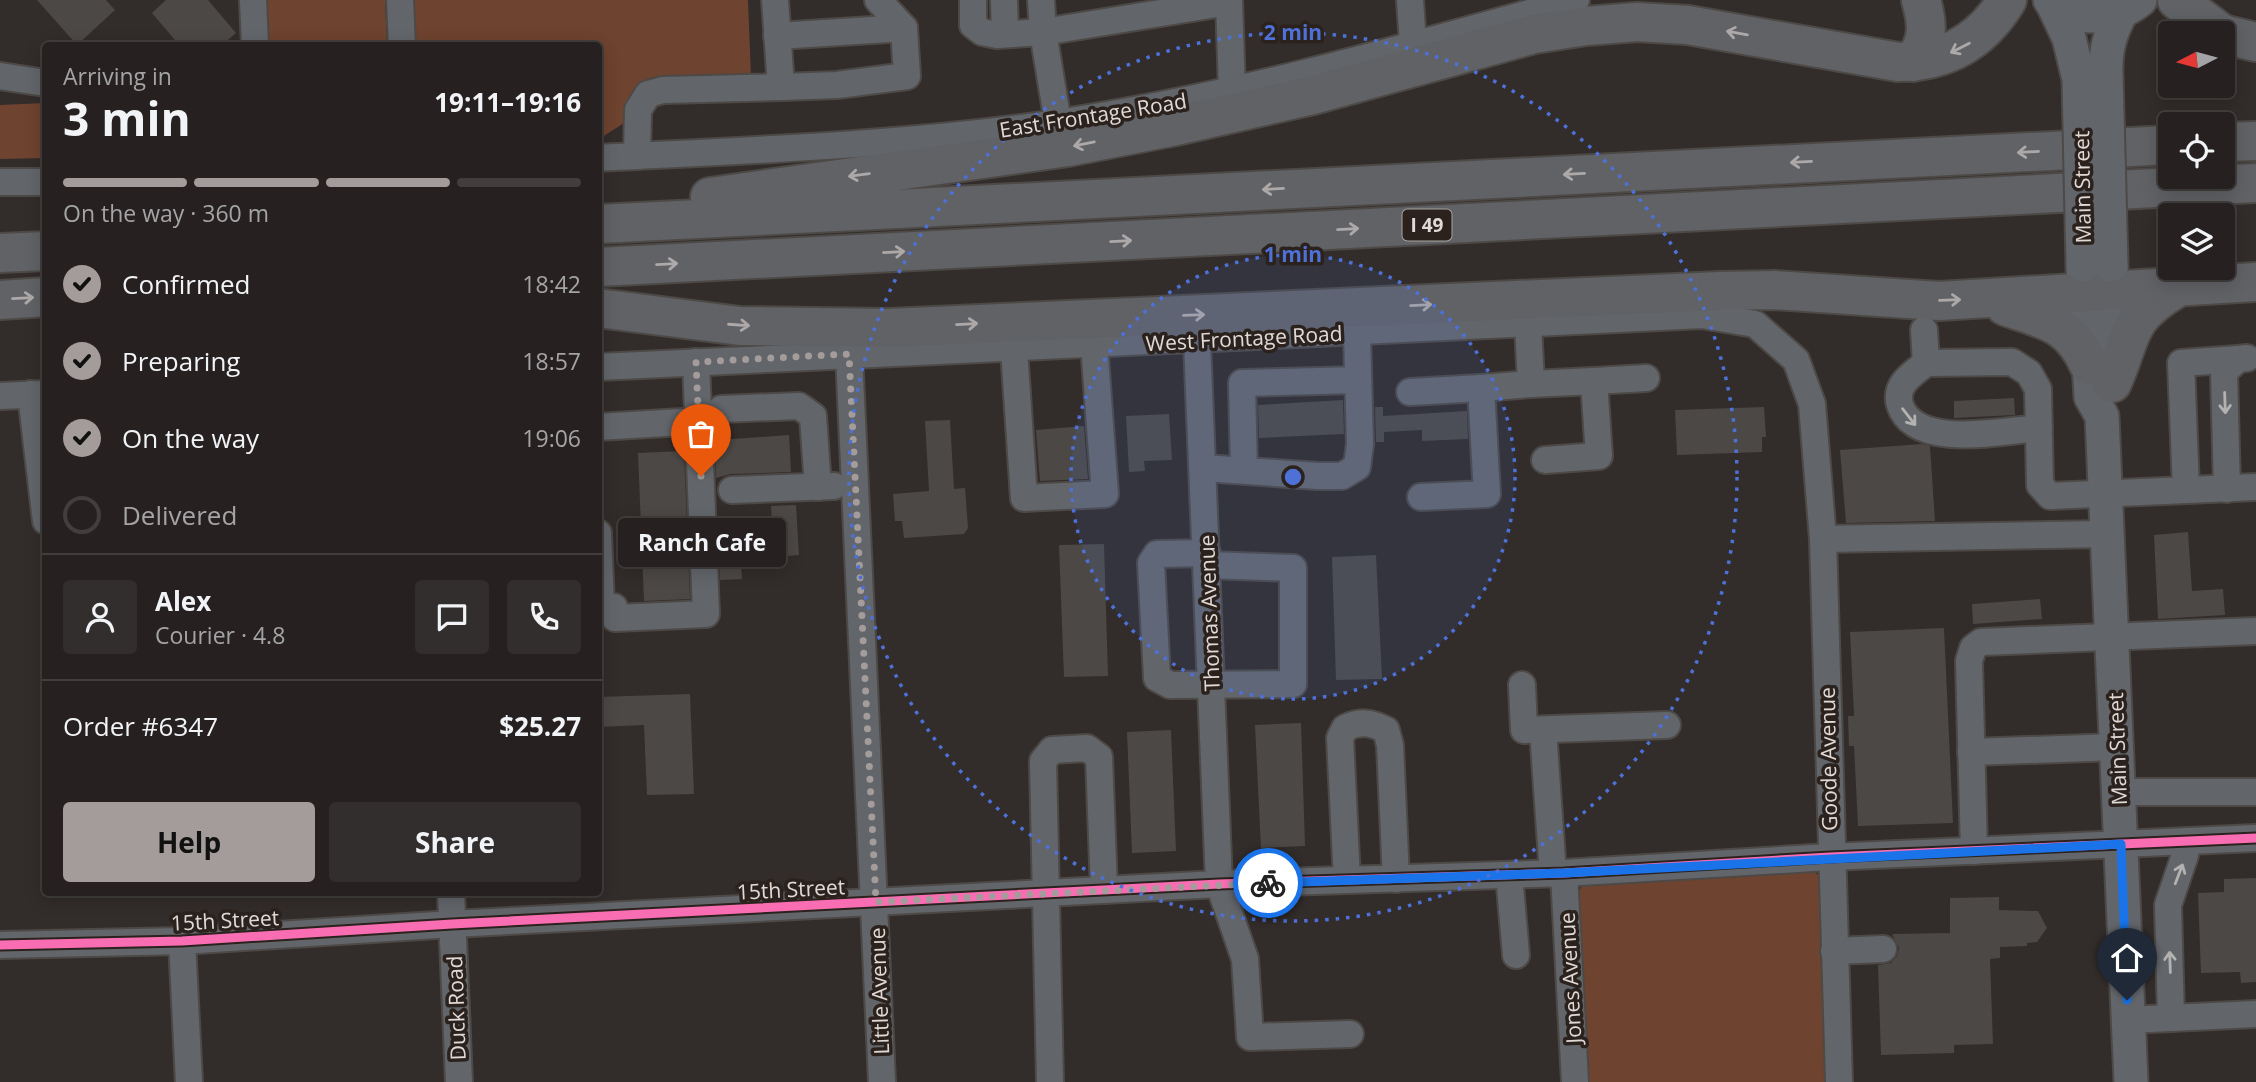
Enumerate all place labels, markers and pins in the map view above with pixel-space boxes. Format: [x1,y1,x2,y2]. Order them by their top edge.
pin [671,404,731,476]
centre of rings [1281,465,1305,489]
callout: Ranch Cafe [617,518,785,567]
pin [2097,928,2157,1000]

